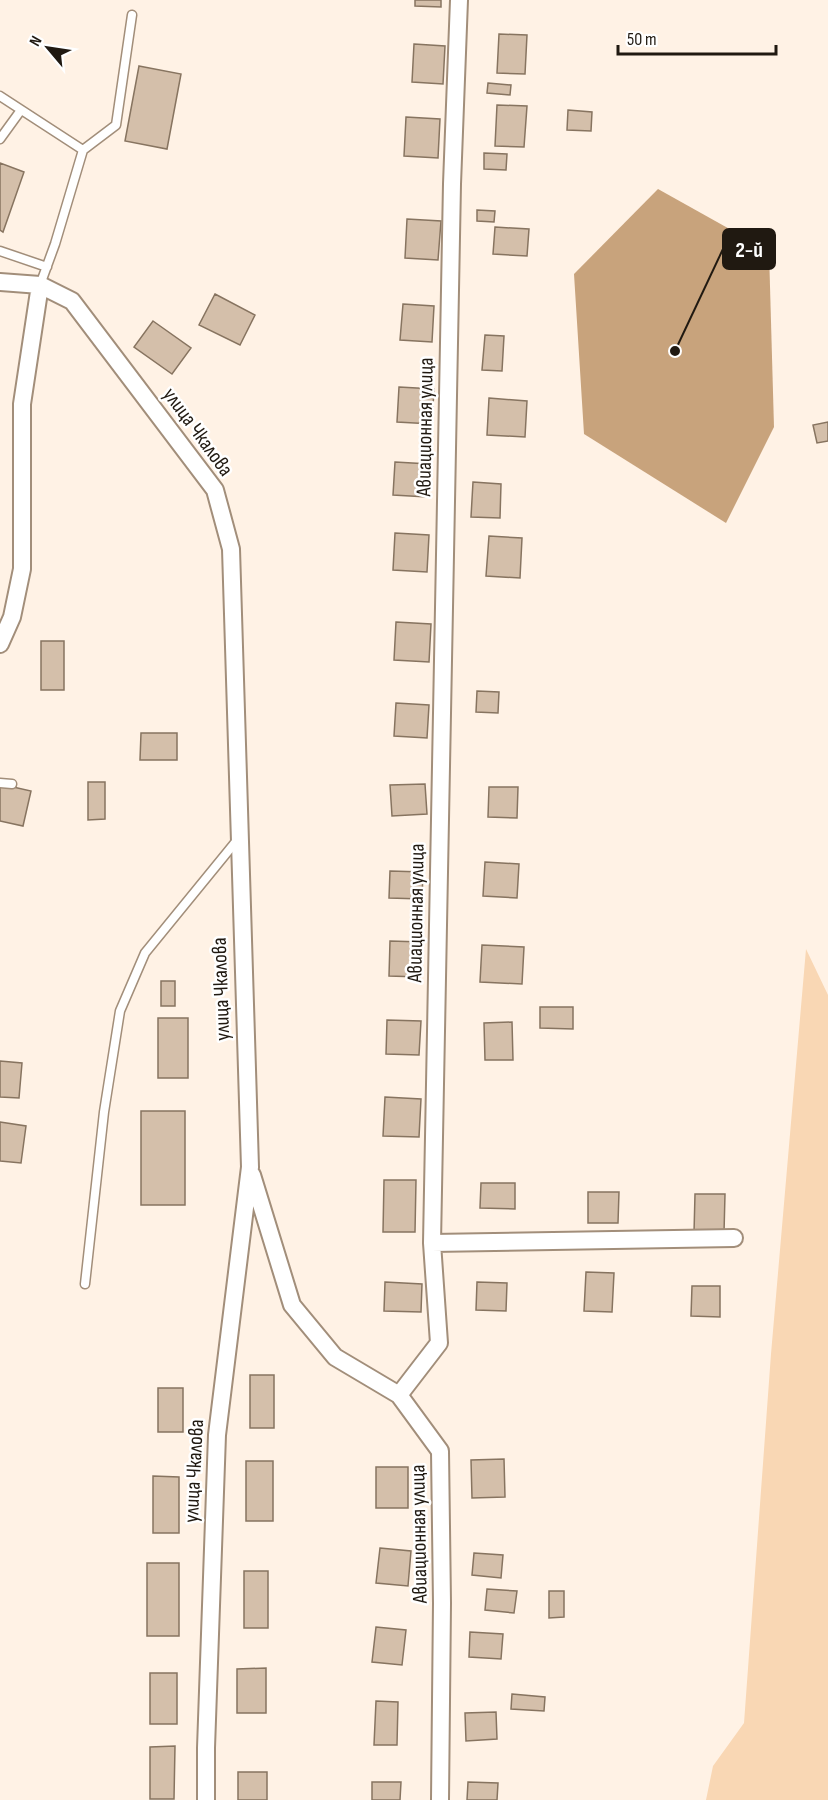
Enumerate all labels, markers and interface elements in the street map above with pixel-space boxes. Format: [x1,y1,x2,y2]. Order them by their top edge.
north arrow [18,18,78,78]
scale bar [618,18,776,56]
text: 50 m [627,29,657,50]
text: N [26,33,47,50]
callout: 2-й [723,229,775,269]
text: 2-й [735,237,763,264]
street label: Авиационная улица [411,357,439,498]
street label: улица Чкалова [158,383,238,481]
street label: Авиационная улица [402,843,430,984]
street label: улица Чкалова [207,937,235,1041]
street label: улица Чкалова [179,1419,209,1523]
street label: Авиационная улица [405,1464,433,1605]

